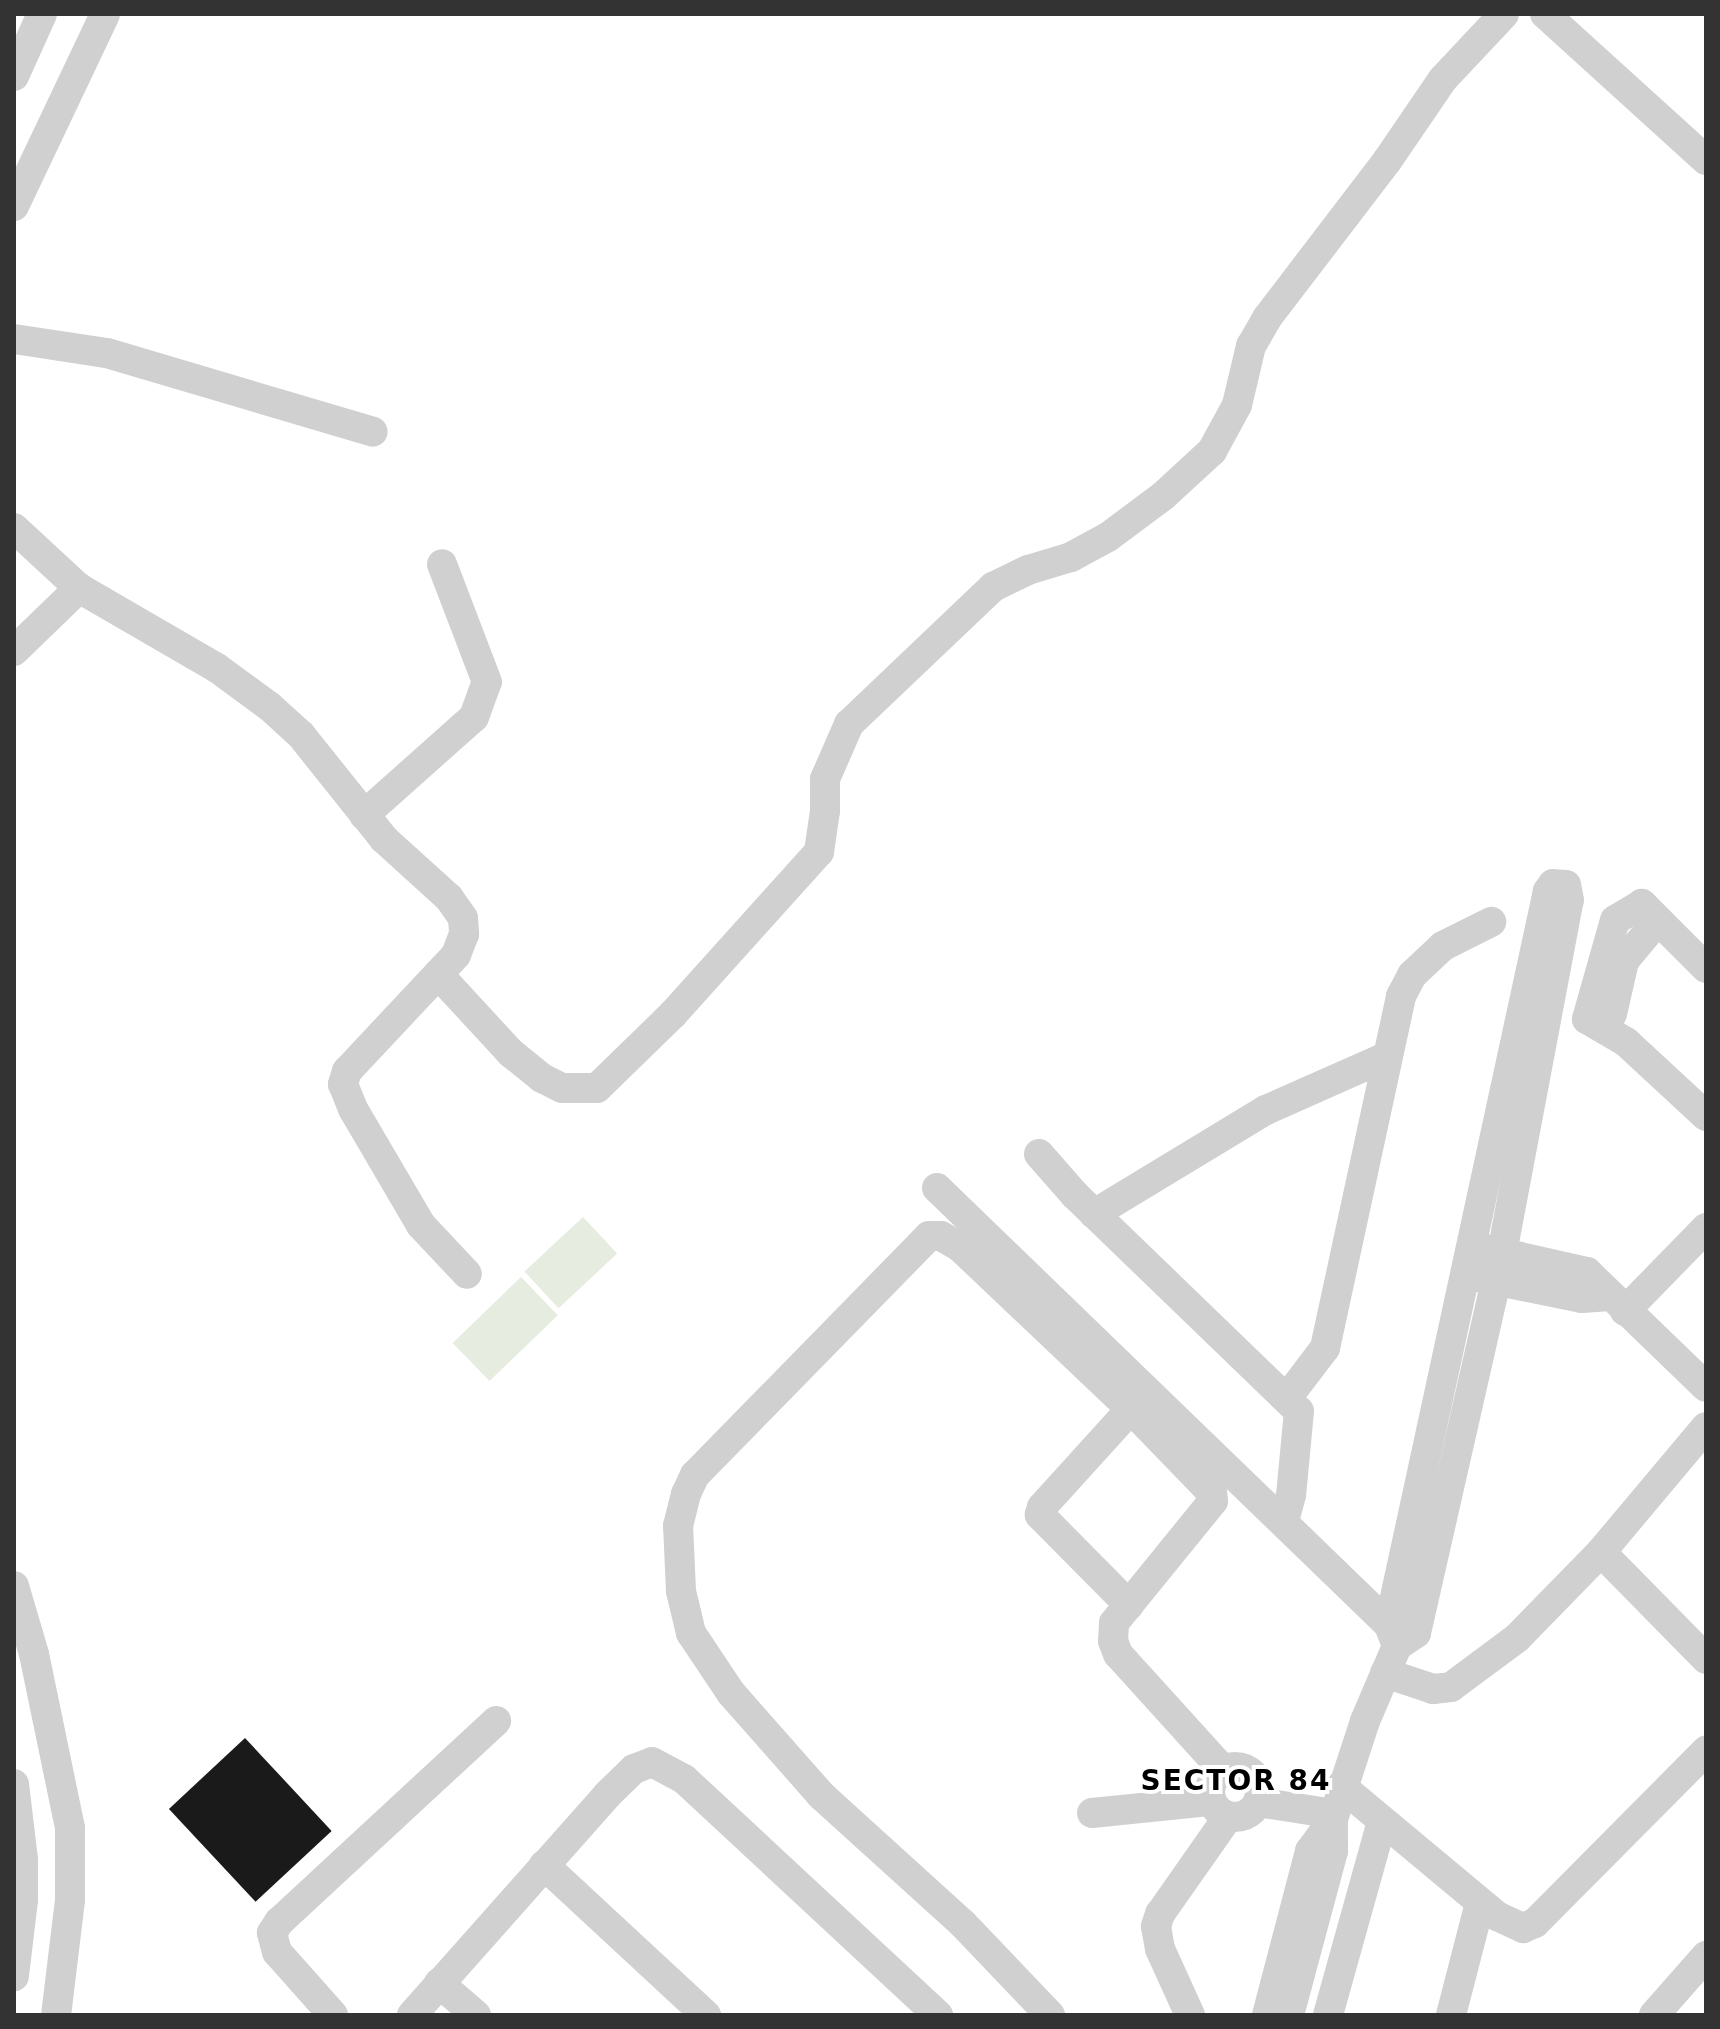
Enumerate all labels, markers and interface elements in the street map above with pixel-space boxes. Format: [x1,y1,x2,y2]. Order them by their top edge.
district label: SECTOR 84 [1140,1764,1332,1798]

